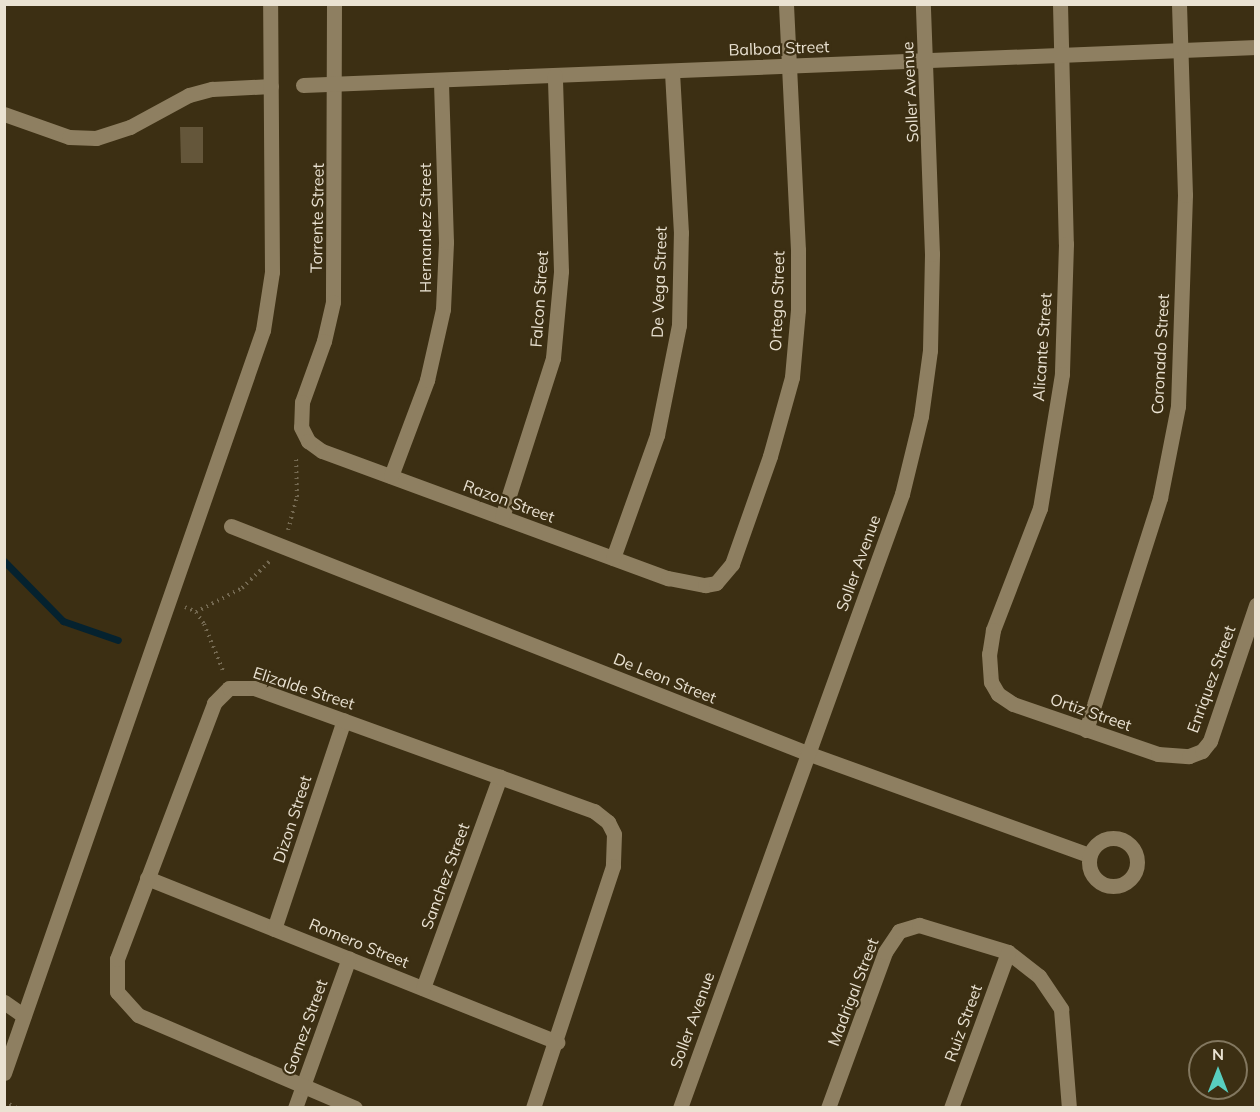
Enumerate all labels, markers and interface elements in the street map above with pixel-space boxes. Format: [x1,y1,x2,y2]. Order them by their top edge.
street label: Balboa Street [728,37,830,59]
street label: Soller Avenue [898,41,922,143]
street label: Torrente Street [306,163,328,273]
street label: Hernandez Street [415,163,435,293]
street label: De Vega Street [647,226,671,338]
street label: Falcon Street [526,250,552,348]
street label: Ortega Street [766,250,788,352]
street label: Alicante Street [1029,292,1055,402]
street label: Coronado Street [1147,293,1173,415]
street label: Razon Street [461,476,557,526]
street label: Soller Avenue [832,512,884,614]
street label: Enriquez Street [1183,623,1239,735]
street label: De Leon Street [611,649,719,707]
street label: Elizalde Street [251,663,357,713]
street label: Ortiz Street [1048,689,1134,735]
street label: Dizon Street [269,773,315,865]
street label: Sanchez Street [417,820,473,932]
street label: Romero Street [306,914,412,972]
street label: Madrigal Street [824,935,882,1049]
street label: Soller Avenue [666,969,718,1071]
street label: Gomez Street [279,977,331,1077]
street label: Ruiz Street [940,982,986,1064]
north arrow [1188,1040,1248,1100]
text: N [1212,1044,1224,1064]

